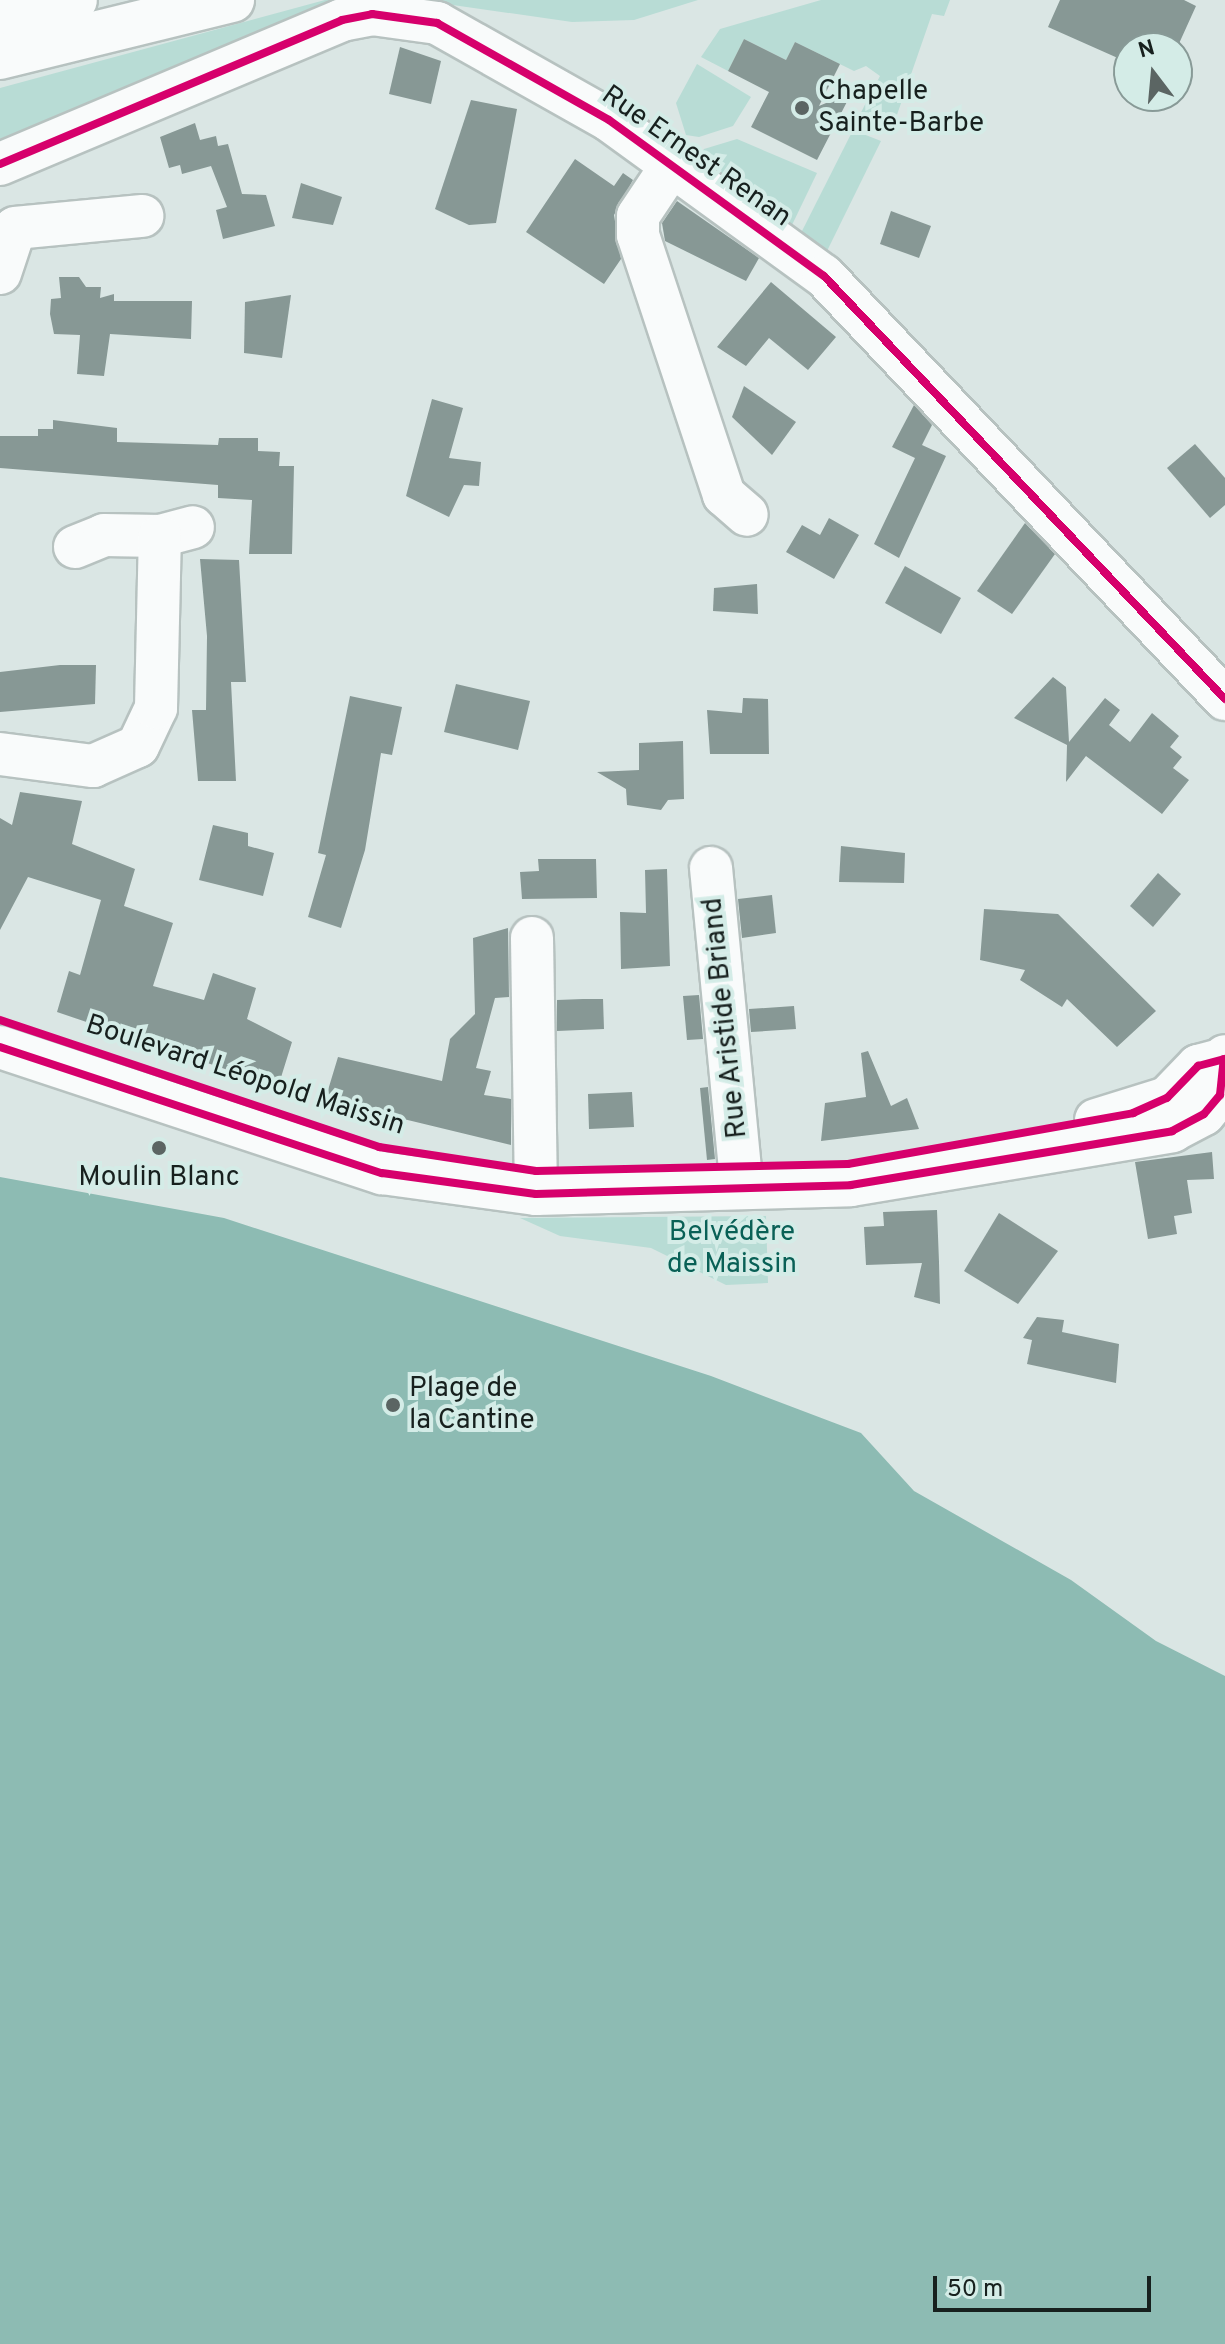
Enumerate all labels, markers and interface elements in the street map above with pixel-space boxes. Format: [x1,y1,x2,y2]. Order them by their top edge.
north arrow [1113,32,1193,112]
text: N [1135,35,1158,66]
place label: Chapelle Sainte-Barbe [818,75,984,141]
street label: Rue Ernest Renan [595,79,797,235]
marker: Chapelle Sainte-Barbe [793,99,811,117]
street label: Rue Aristide Briand [697,895,755,1141]
street label: Boulevard Léopold Maissin [81,1008,409,1144]
marker: Moulin Blanc [150,1139,168,1157]
place label: Moulin Blanc [78,1161,240,1195]
park label: Belvédère de Maissin [667,1216,797,1282]
place label: Plage de la Cantine [409,1372,535,1438]
marker: Plage de la Cantine [384,1396,402,1414]
scale bar [937,2260,1155,2310]
text: 50 m [947,2275,1003,2305]

